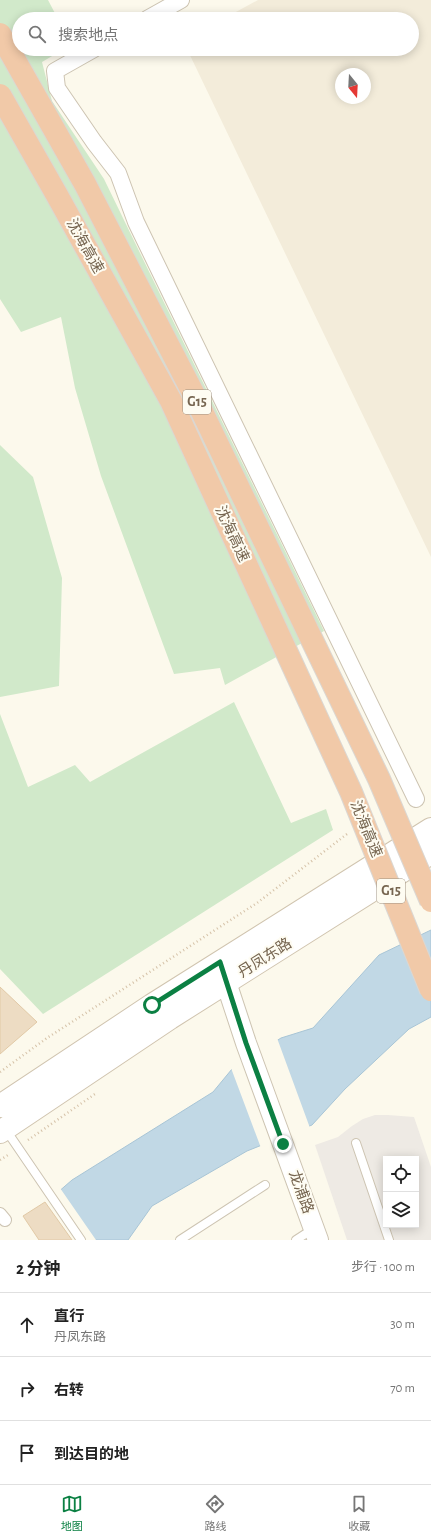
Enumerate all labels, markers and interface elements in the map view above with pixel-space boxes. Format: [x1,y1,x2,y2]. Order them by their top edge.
search box [12,12,419,56]
icon: search [26,23,48,45]
text: 搜索地点 [58,28,118,43]
north arrow [335,68,371,104]
street label: 沈海高速 [64,216,107,276]
road number: G15 [183,390,211,414]
street label: 沈海高速 [213,503,252,564]
street label: 沈海高速 [348,798,385,860]
road number: G15 [377,879,405,903]
street label: 丹凤东路 [235,935,294,980]
route start [143,996,161,1014]
route end [274,1135,292,1153]
map controls [383,1156,419,1228]
button: locate [383,1156,419,1192]
street label: 龙浦路 [286,1168,318,1216]
button: layers [383,1192,419,1228]
text: 2 分钟 [16,1260,61,1277]
text: 步行 · 100 m [351,1261,415,1274]
text: 直行 [54,1309,84,1324]
icon: ahead [16,1314,38,1336]
text: 30 m [390,1318,415,1331]
text: 丹凤东路 [54,1331,106,1344]
icon: right [16,1378,38,1400]
text: 70 m [390,1382,415,1395]
text: 右转 [54,1383,84,1398]
icon: arrive [16,1442,38,1464]
text: 到达目的地 [54,1447,129,1462]
tab: 地图 [61,1493,83,1533]
tab: 路线 [204,1493,226,1533]
tab: 收藏 [348,1493,370,1533]

